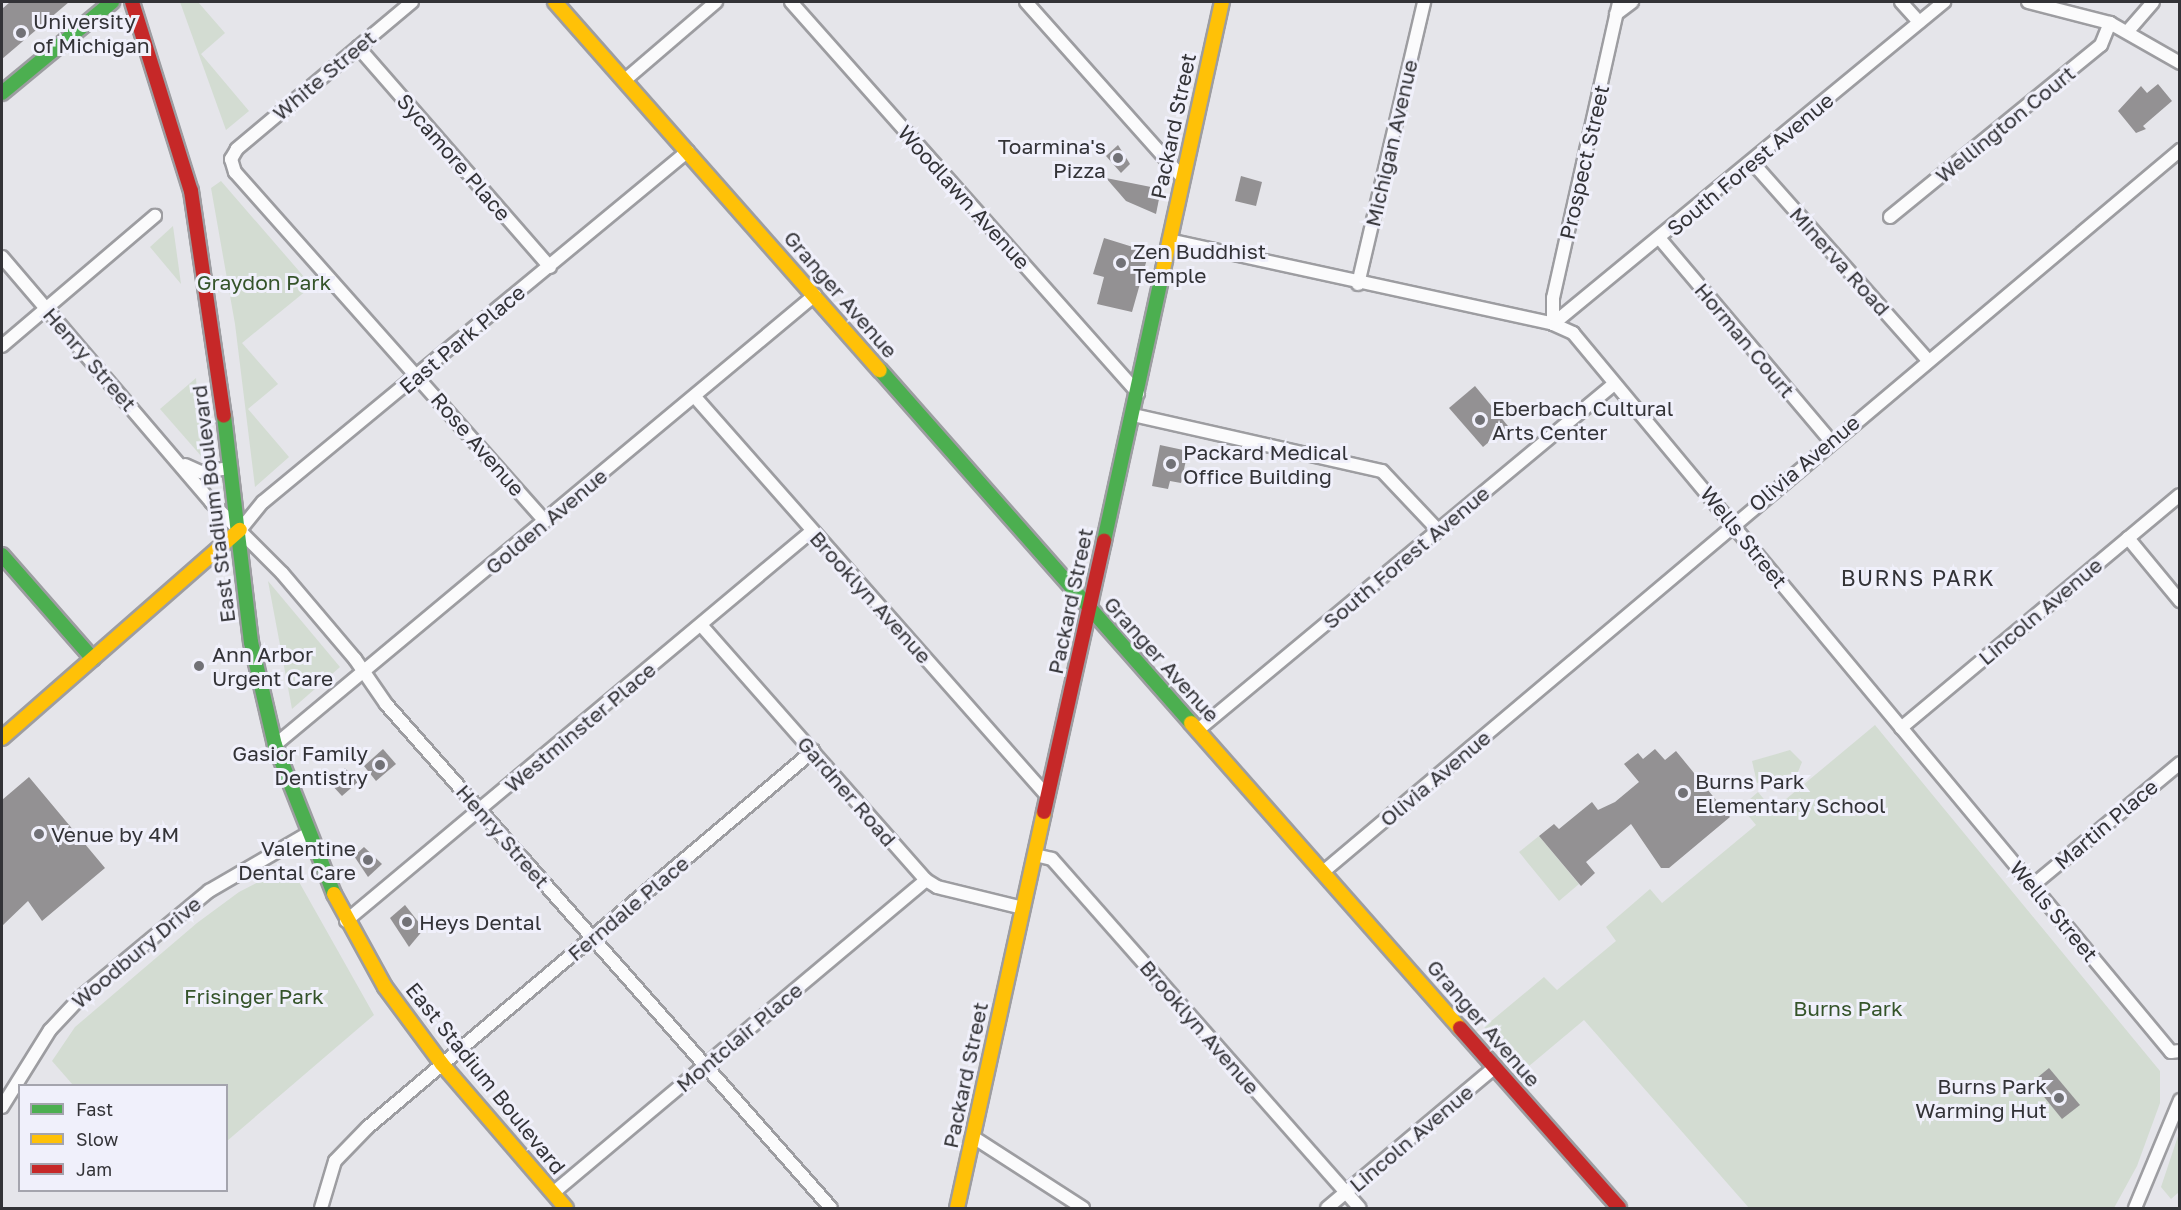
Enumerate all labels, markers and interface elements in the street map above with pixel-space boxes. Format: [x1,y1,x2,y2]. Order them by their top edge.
place label: University of Michigan [33,8,150,58]
street label: White Street [267,25,381,125]
marker: University of Michigan [14,26,28,40]
street label: Packard Street [1145,51,1201,201]
street label: Michigan Avenue [1360,57,1422,229]
street label: Wellington Court [1930,60,2080,188]
street label: Prospect Street [1554,82,1614,242]
street label: South Forest Avenue [1662,87,1838,241]
street label: Sycamore Place [392,88,516,226]
street label: Woodlawn Avenue [893,120,1035,274]
place label: Toarmina's Pizza [998,133,1106,183]
marker: Toarmina's Pizza [1111,151,1125,165]
street label: Minerva Road [1785,202,1895,320]
street label: Granger Avenue [779,225,903,363]
place label: Zen Buddhist Temple [1133,238,1266,288]
marker: Zen Buddhist Temple [1114,256,1128,270]
park label: Graydon Park [197,269,331,295]
street label: Horman Court [1690,278,1800,402]
street label: East Park Place [394,279,530,399]
street label: Henry Street [38,302,142,416]
street label: East Stadium Boulevard [186,384,240,624]
street label: Rose Avenue [426,387,530,501]
place label: Eberbach Cultural Arts Center [1492,395,1673,445]
street label: Olivia Avenue [1744,409,1864,517]
marker: Eberbach Cultural Arts Center [1473,413,1487,427]
place label: Packard Medical Office Building [1183,439,1348,489]
marker: Packard Medical Office Building [1164,457,1178,471]
street label: Golden Avenue [480,463,612,579]
street label: South Forest Avenue [1318,480,1494,634]
street label: Wells Street [1695,481,1793,593]
street label: Brooklyn Avenue [805,526,937,668]
street label: Packard Street [1042,526,1098,676]
street label: Lincoln Avenue [1973,552,2107,670]
district label: BURNS PARK [1841,565,1995,591]
street label: Granger Avenue [1099,591,1225,727]
place label: Ann Arbor Urgent Care [212,641,333,691]
marker: Ann Arbor Urgent Care [190,657,208,675]
street label: Westminster Place [499,657,661,797]
street label: Olivia Avenue [1375,724,1495,832]
street label: Gardner Road [792,731,902,851]
place label: Gasior Family Dentistry [232,740,368,790]
marker: Gasior Family Dentistry [373,758,387,772]
place label: Burns Park Elementary School [1695,768,1886,818]
street label: Martin Place [2049,774,2163,874]
street label: Henry Street [451,779,555,893]
marker: Burns Park Elementary School [1676,786,1690,800]
place label: Venue by 4M [51,821,179,847]
marker: Venue by 4M [32,827,46,841]
place label: Valentine Dental Care [238,835,356,885]
street label: Ferndale Place [562,850,694,966]
marker: Valentine Dental Care [361,853,375,867]
street label: Wells Street [2005,856,2103,966]
street label: Woodbury Drive [66,891,206,1013]
place label: Heys Dental [419,909,541,935]
marker: Heys Dental [400,915,414,929]
street label: Granger Avenue [1422,954,1546,1092]
street label: Brooklyn Avenue [1135,955,1265,1099]
street label: East Stadium Boulevard [401,977,571,1179]
street label: Montclair Place [671,977,807,1097]
park label: Frisinger Park [184,983,324,1009]
park label: Burns Park [1793,995,1903,1021]
street label: Packard Street [937,1000,993,1150]
place label: Burns Park Warming Hut [1915,1073,2047,1123]
street label: Lincoln Avenue [1344,1079,1478,1197]
legend [18,1084,228,1192]
marker: Burns Park Warming Hut [2052,1091,2066,1105]
text: Fast [76,1098,113,1120]
text: Slow [76,1128,118,1150]
text: Jam [76,1158,112,1180]

